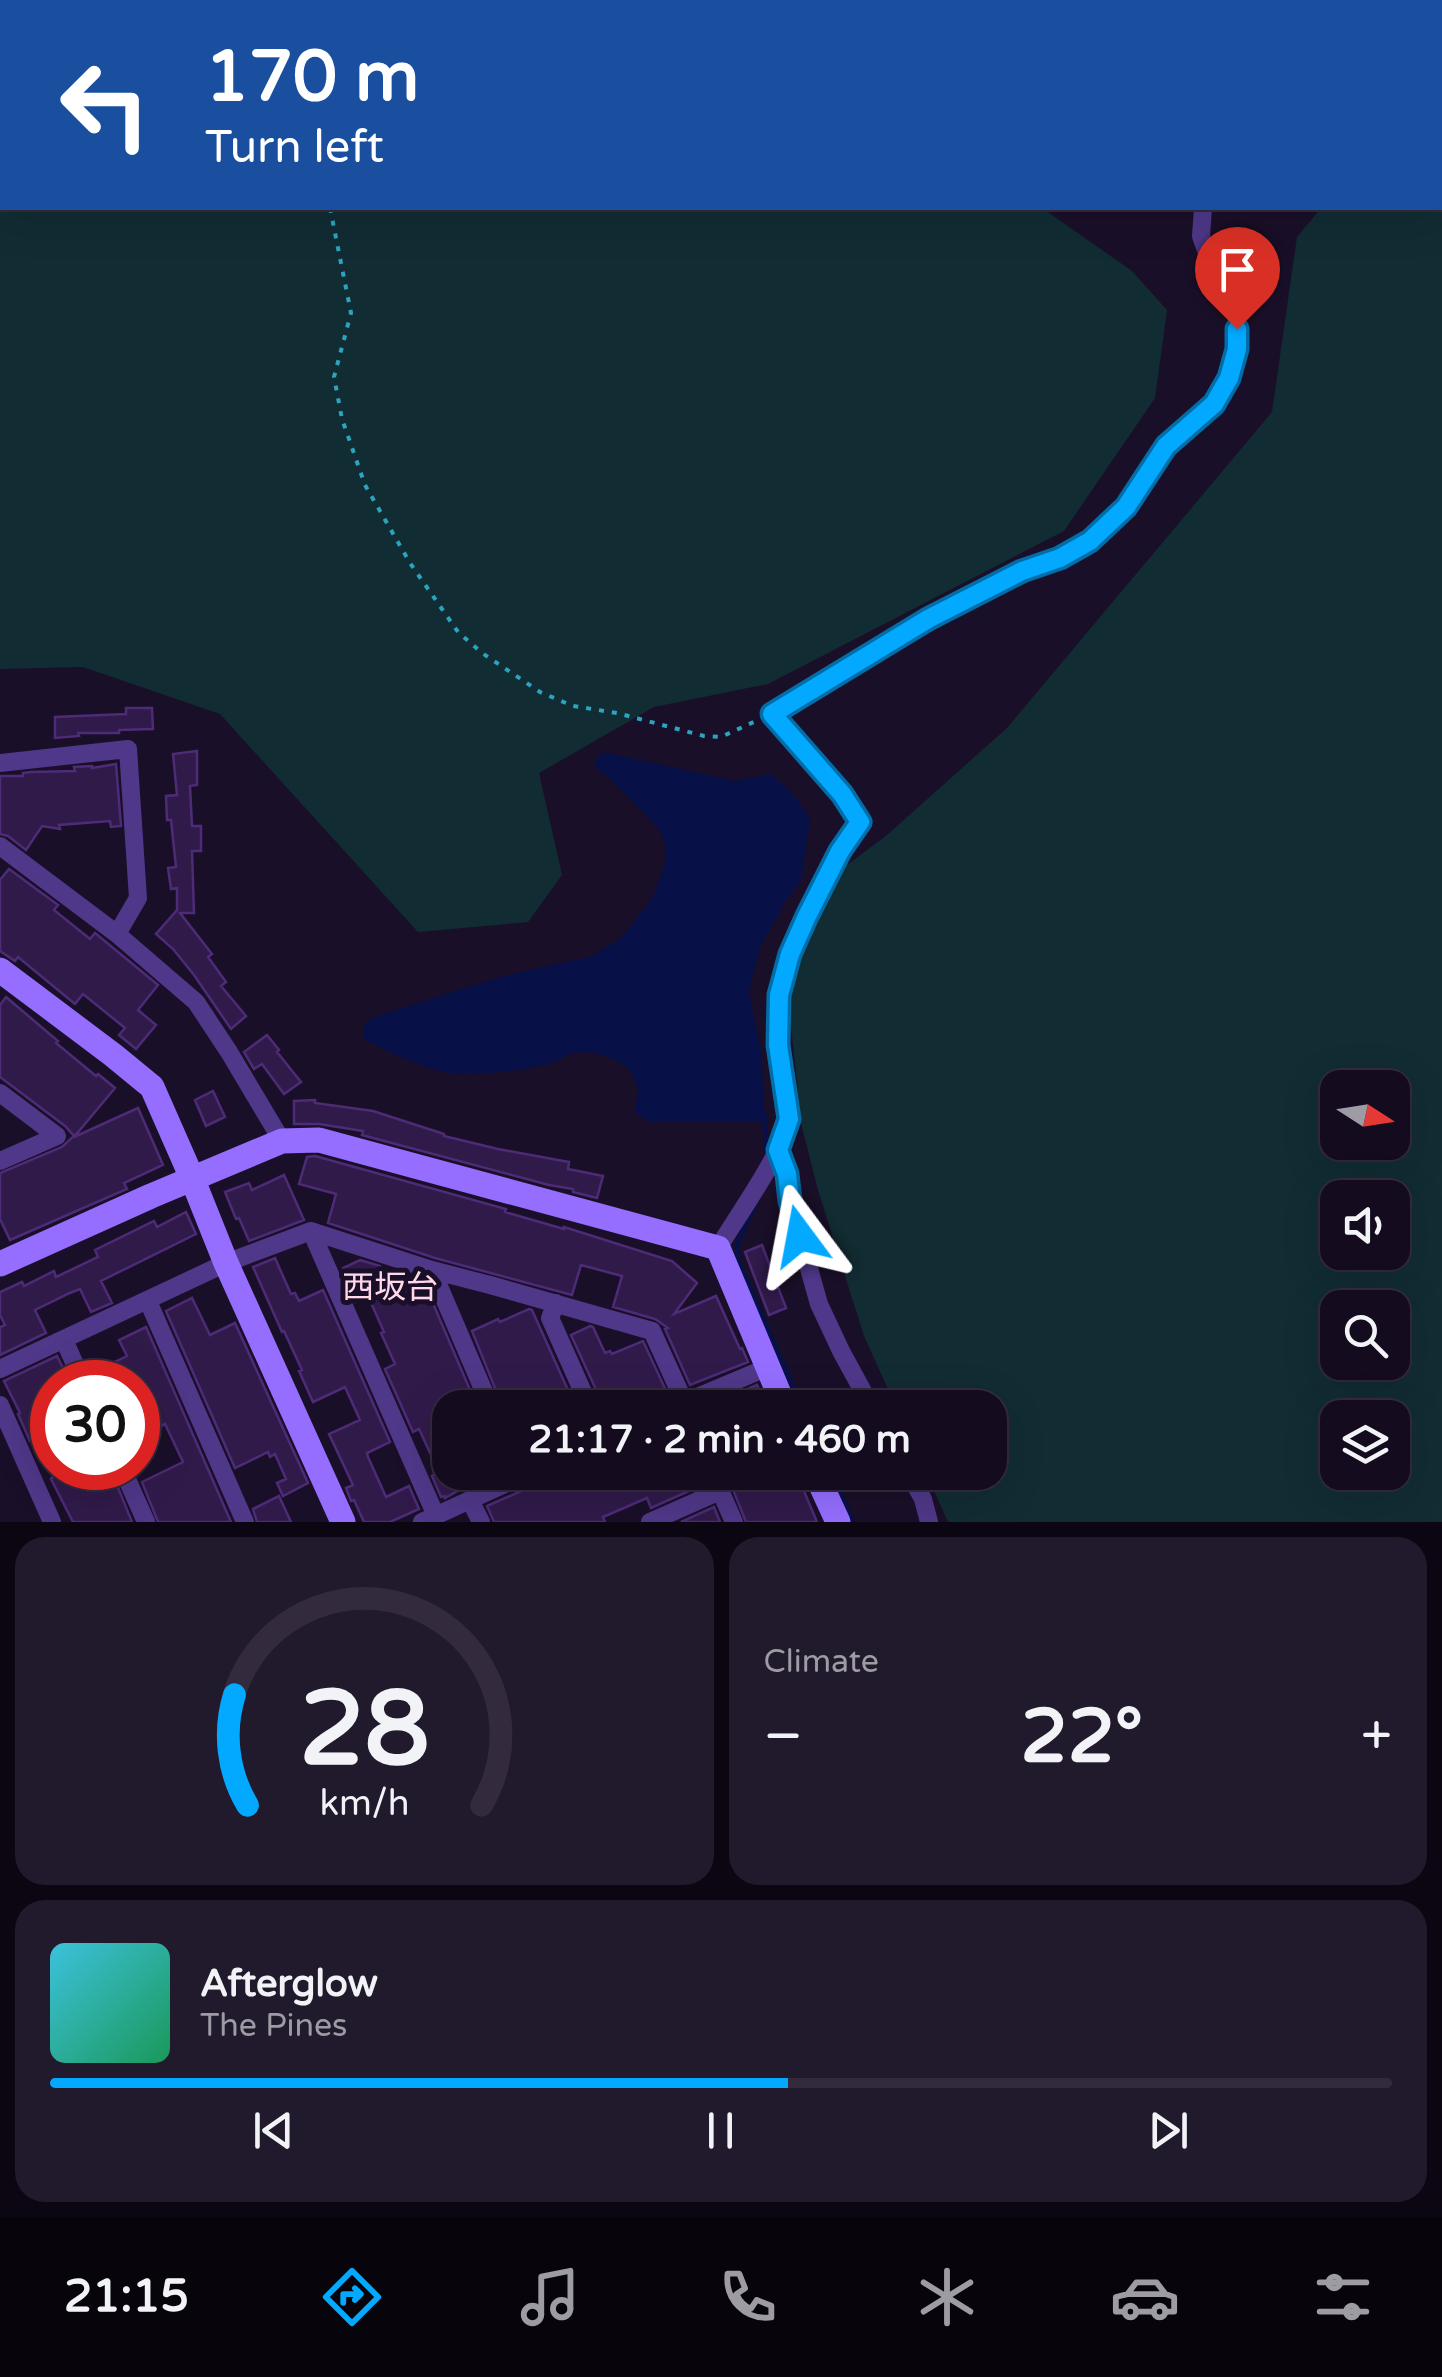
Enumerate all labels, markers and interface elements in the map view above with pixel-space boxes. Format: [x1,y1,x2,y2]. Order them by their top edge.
text: 170 m [205,36,419,120]
icon: left [40,40,170,170]
text: Turn left [205,121,384,175]
pin [1195,227,1280,330]
icon: arrive [1210,242,1265,297]
north arrow [1320,1070,1410,1160]
map controls [1320,1070,1410,1490]
button: sound [1320,1180,1410,1270]
position arrow [748,1184,852,1288]
district label: 西坂台 [342,1269,438,1307]
button: search [1320,1290,1410,1380]
speed limit sign: 30 [30,1360,160,1490]
button: layers [1320,1400,1410,1490]
text: 21:17 · 2 min · 460 m [528,1417,911,1463]
text: Climate [764,1643,879,1681]
text: 28 [299,1668,430,1793]
text: 22° [1021,1692,1143,1782]
text: − [764,1704,803,1770]
text: + [1361,1704,1392,1770]
text: km/h [319,1782,409,1825]
text: Afterglow [200,1961,378,2007]
text: The Pines [200,2007,347,2045]
icon: previous [246,2103,301,2158]
icon: pause [693,2103,748,2158]
icon: next [1141,2103,1196,2158]
icon: directions [317,2262,387,2332]
icon: music [515,2262,585,2332]
icon: phone [713,2262,783,2332]
icon: climate [912,2262,982,2332]
icon: car [1110,2262,1180,2332]
icon: filters [1308,2262,1378,2332]
text: 21:15 [64,2270,189,2324]

